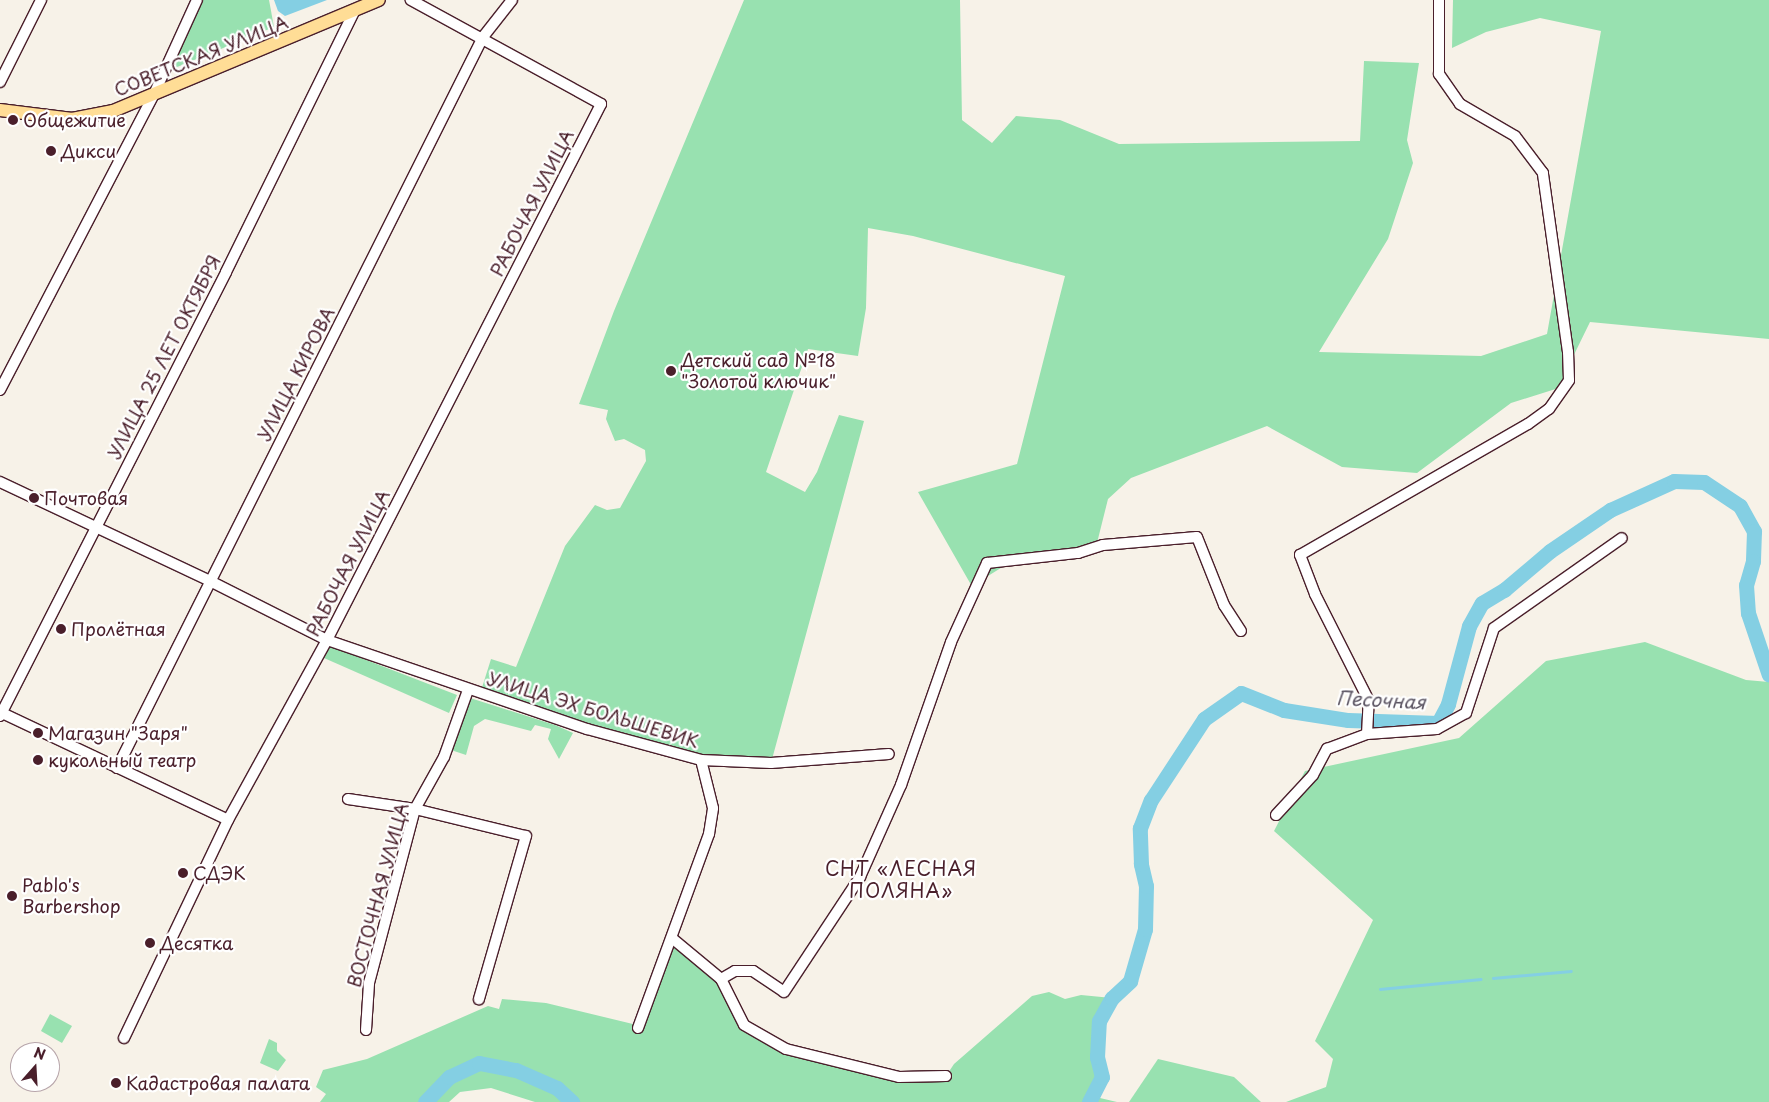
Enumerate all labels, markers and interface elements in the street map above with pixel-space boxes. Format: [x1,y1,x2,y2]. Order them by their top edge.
street label: СОВЕТСКАЯ УЛИЦА [111,11,291,101]
place label: Общежитие [23,109,126,131]
marker: Общежитие [7,114,19,126]
street label: РАБОЧАЯ УЛИЦА [486,126,578,280]
place label: Дикси [61,140,116,162]
marker: Дикси [45,145,57,157]
street label: УЛИЦА 25 ЛЕТ ОКТЯБРЯ [103,251,225,463]
street label: УЛИЦА КИРОВА [253,303,339,445]
place label: Детский сад №18 "Золотой ключик" [681,350,837,392]
marker: Детский сад №18 "Золотой ключик" [665,365,677,377]
street label: РАБОЧАЯ УЛИЦА [302,486,394,640]
place label: Почтовая [44,487,128,509]
marker: Почтовая [28,492,40,504]
place label: Пролётная [71,618,166,640]
marker: Пролётная [55,623,67,635]
street label: УЛИЦА ЭХ БОЛЬШЕВИК [484,667,702,753]
water label: Песочная [1336,686,1426,714]
place label: Магазин "Заря" [48,722,188,744]
marker: Магазин "Заря" [32,727,44,739]
place label: кукольный театр [48,749,197,771]
marker: кукольный театр [32,754,44,766]
street label: ВОСТОЧНАЯ УЛИЦА [343,801,413,989]
district label: СНТ «ЛЕСНАЯ ПОЛЯНА» [824,858,978,902]
place label: СДЭК [193,862,246,884]
marker: СДЭК [177,867,189,879]
place label: Pablo's Barbershop [22,875,121,918]
marker: Pablo's Barbershop [6,890,18,902]
place label: Десятка [160,932,233,954]
marker: Десятка [144,937,156,949]
north arrow [10,1042,60,1092]
text: N [31,1042,48,1065]
place label: Кадастровая палата [126,1072,310,1094]
marker: Кадастровая палата [110,1077,122,1089]

